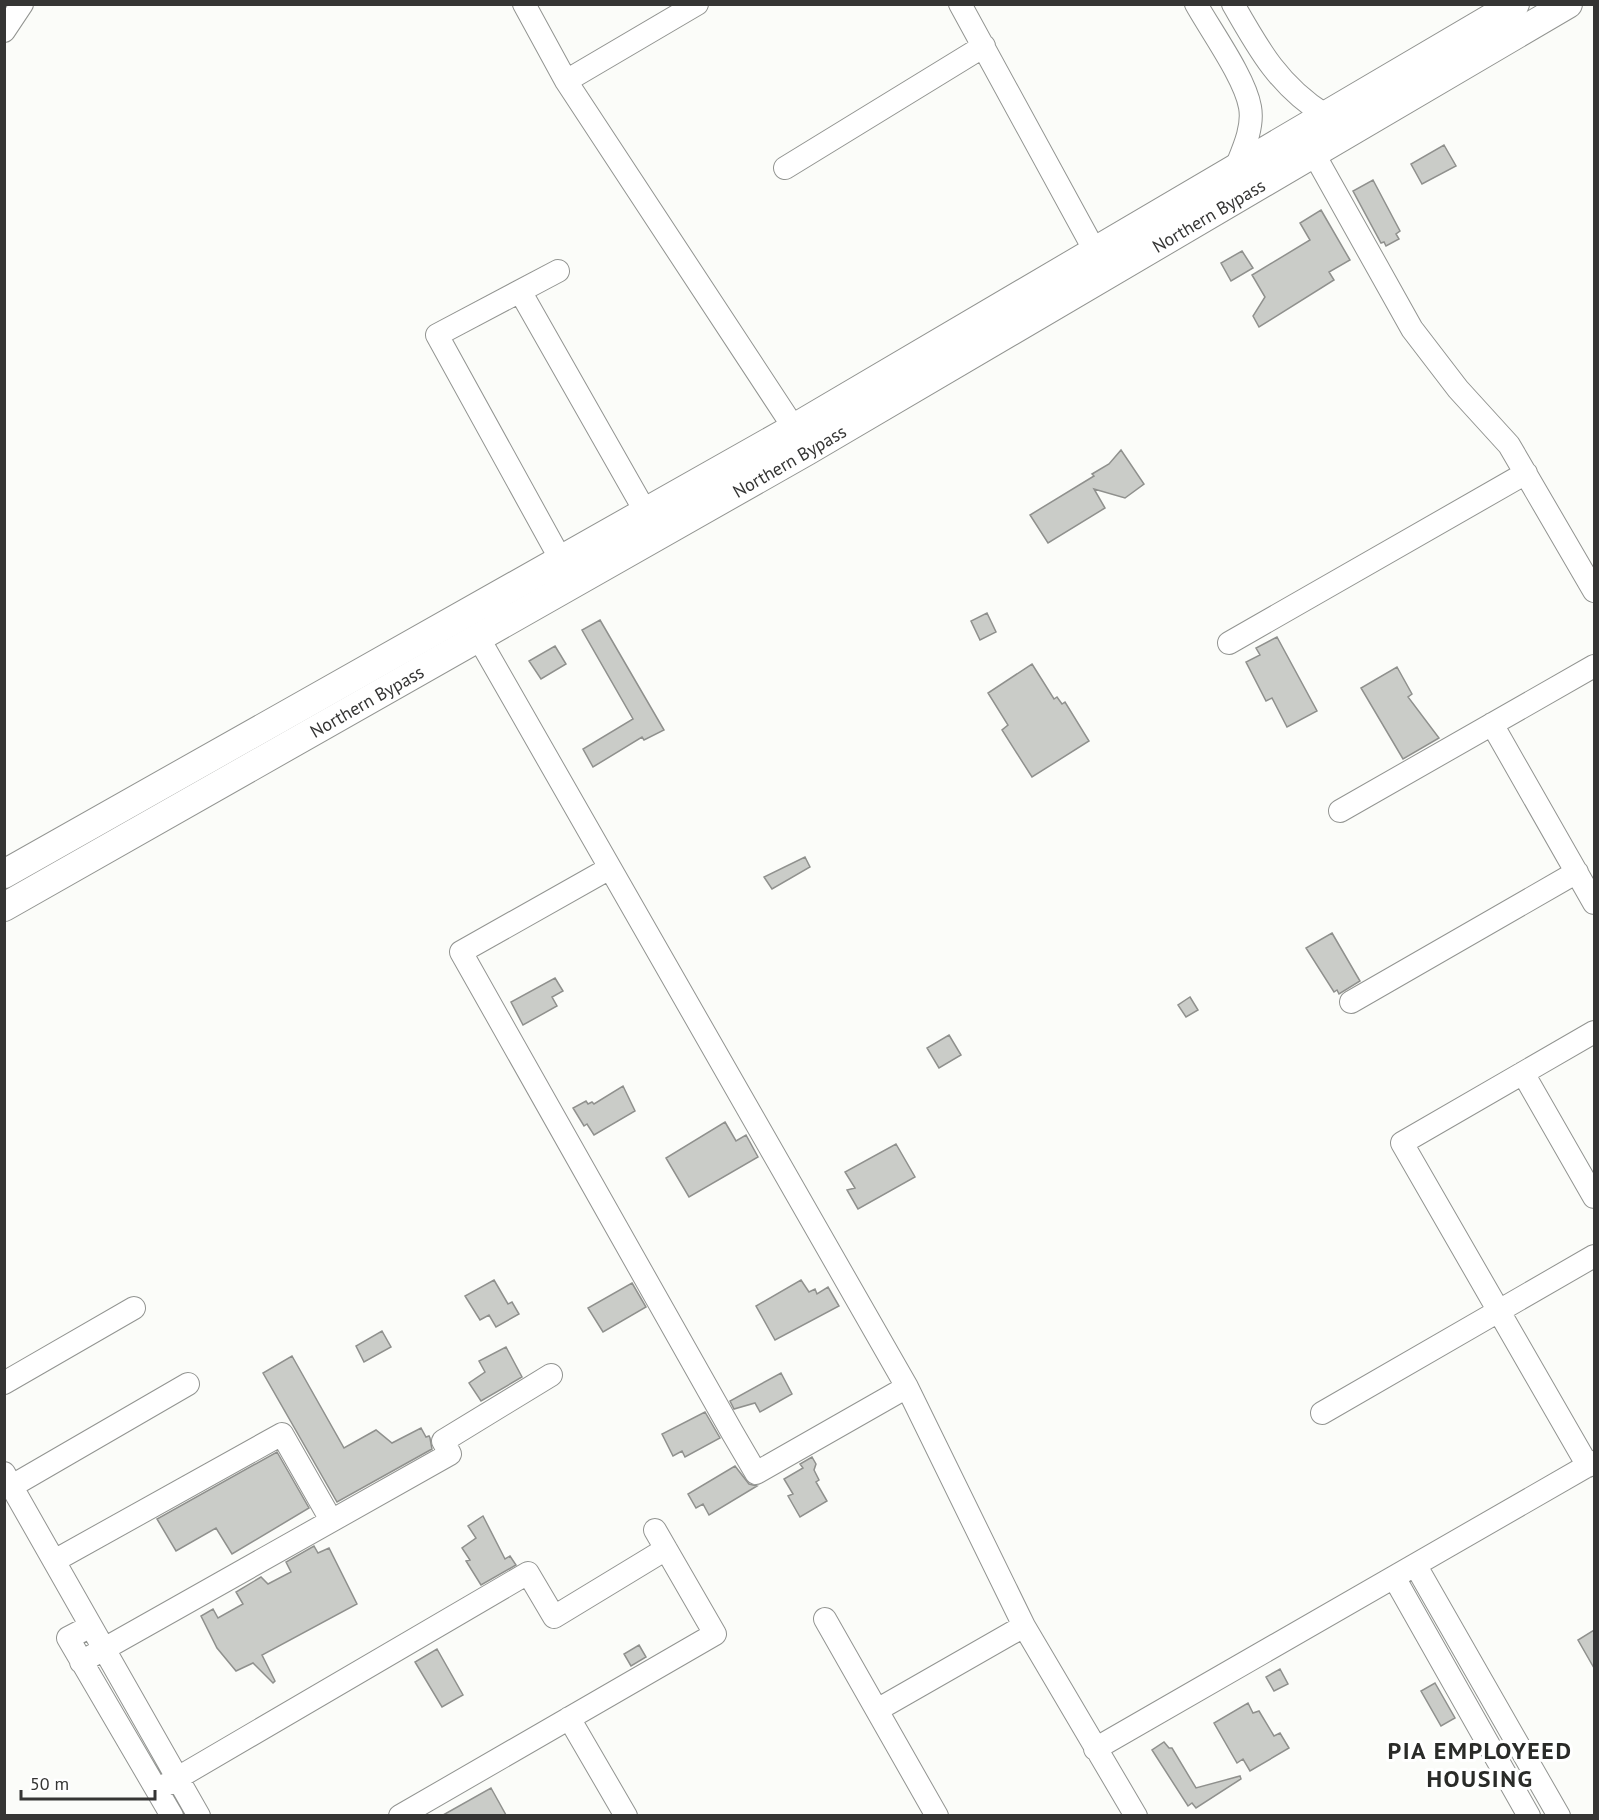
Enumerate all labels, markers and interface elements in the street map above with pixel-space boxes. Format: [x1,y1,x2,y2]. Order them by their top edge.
street label: Northern Bypass [1148,173,1269,257]
street label: Northern Bypass [728,419,850,502]
street label: Northern Bypass [306,660,428,742]
district label: PIA EMPLOYEED HOUSING [1388,1735,1572,1794]
scale bar [21,1763,154,1801]
text: 50 m [30,1772,69,1795]

